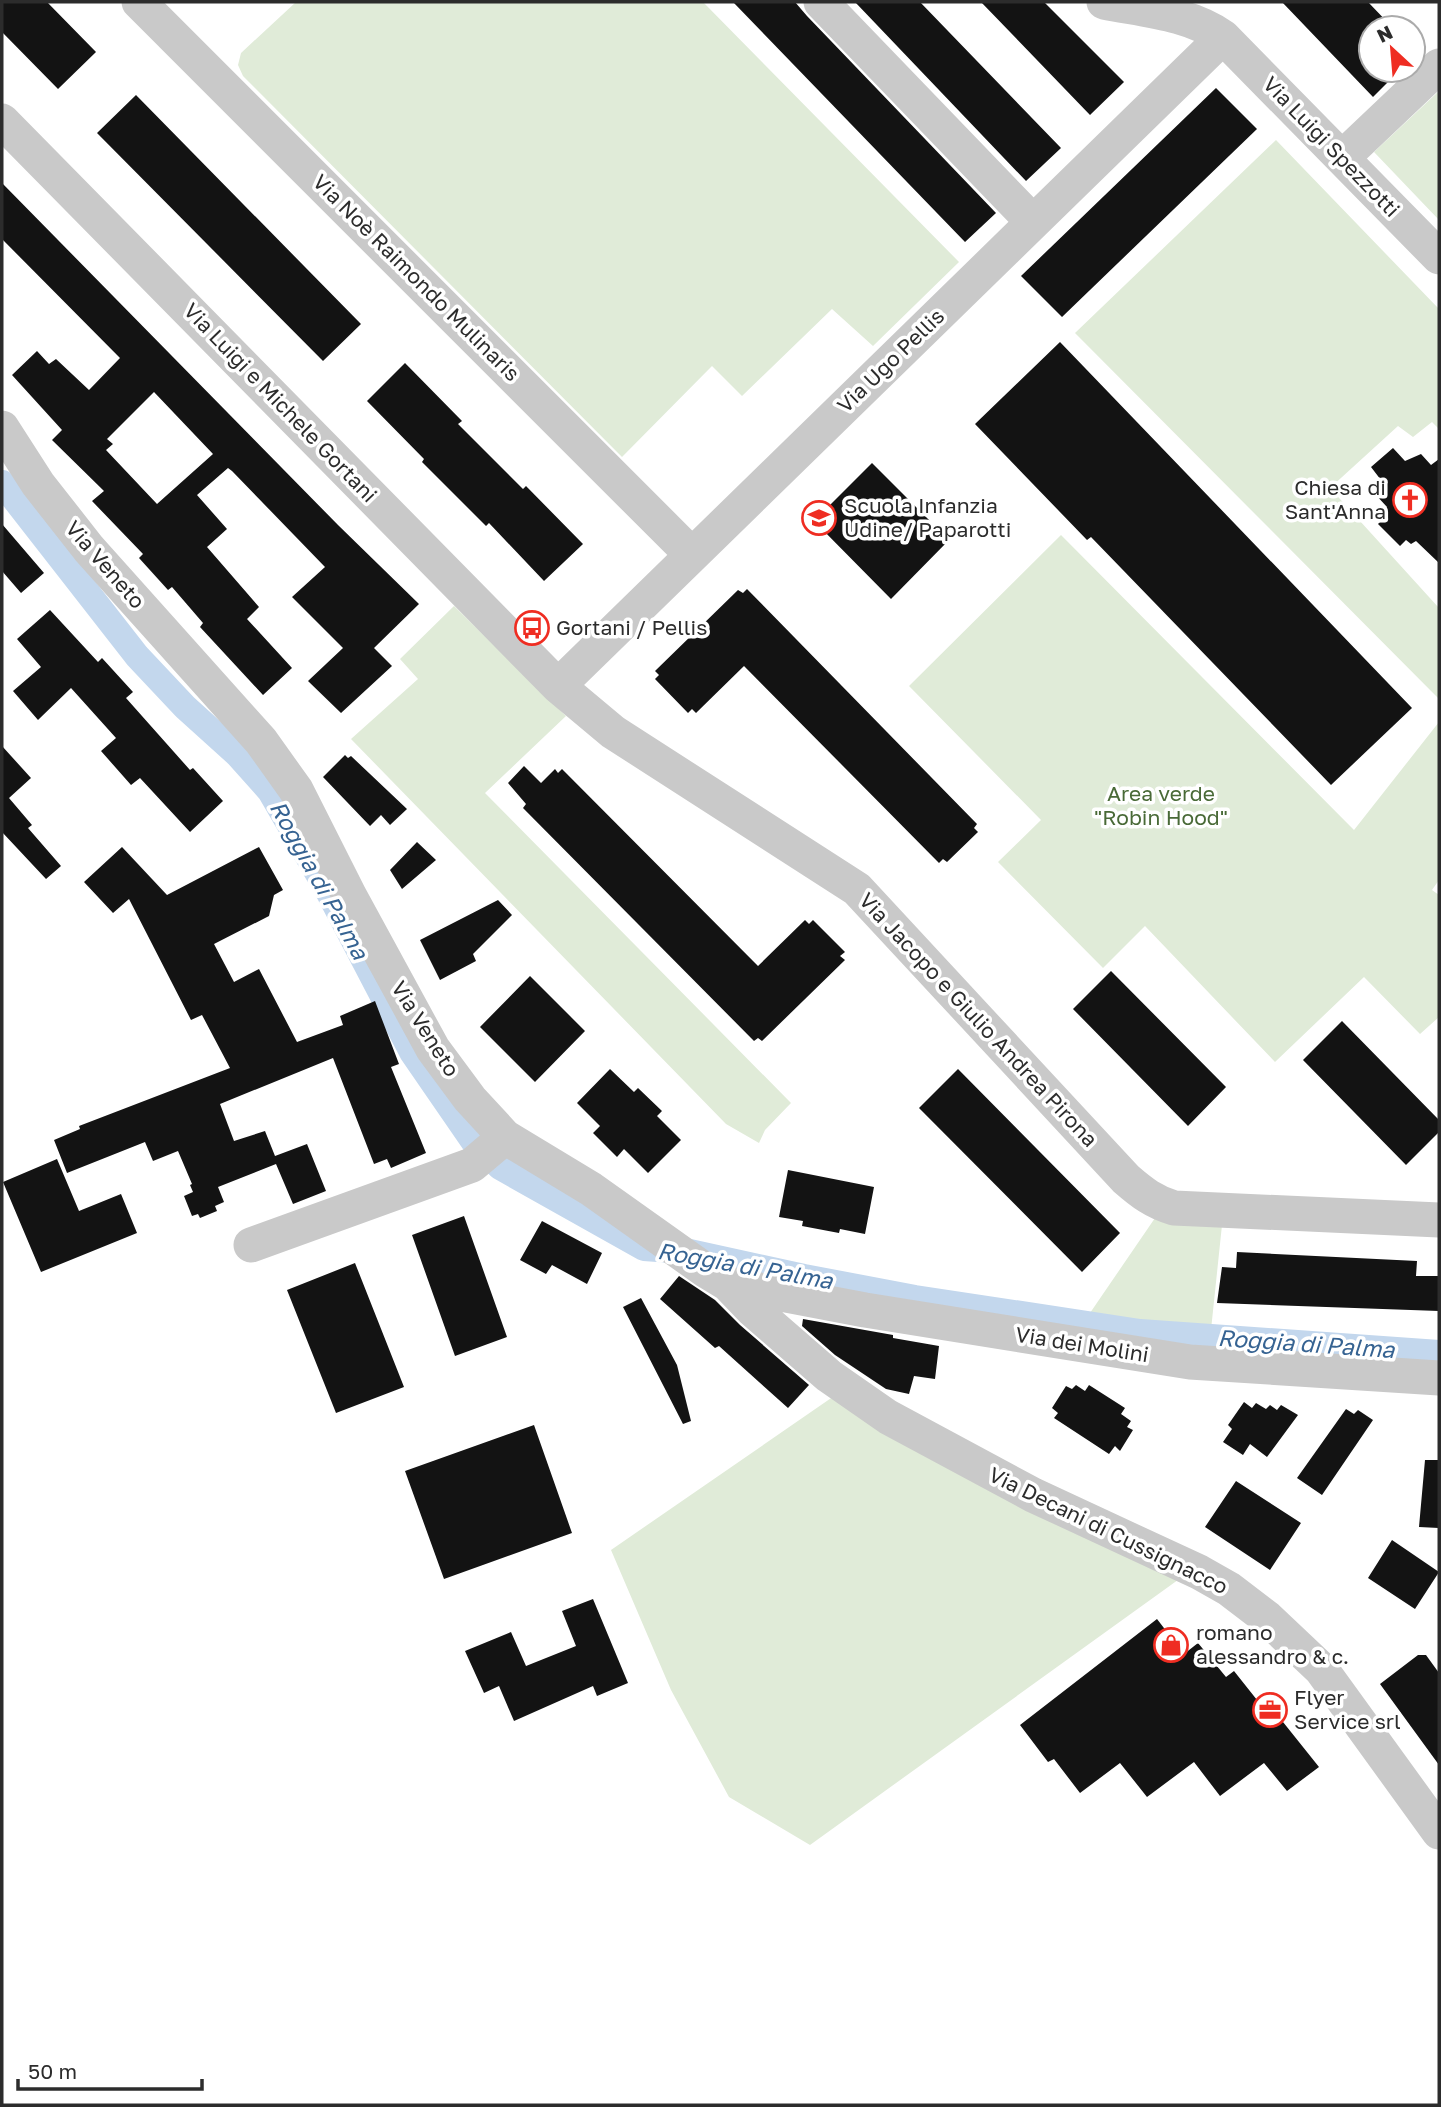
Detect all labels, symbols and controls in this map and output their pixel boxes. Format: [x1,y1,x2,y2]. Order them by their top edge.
north arrow [1357,14,1427,84]
text: N [1373,20,1396,47]
street label: Via Luigi Spezzotti [1258,71,1405,222]
street label: Via Noè Raimondo Mulinaris [308,168,526,386]
street label: Via Luigi e Michele Gortani [179,297,383,507]
street label: Via Ugo Pellis [831,303,949,418]
place label: Chiesa di Sant'Anna [1285,474,1386,524]
church icon: Chiesa di Sant'Anna [1391,481,1429,519]
place label: Scuola Infanzia Udine/ Paparotti [844,492,1011,542]
school or university icon: Scuola Infanzia Udine/ Paparotti [800,499,838,537]
street label: Via Veneto [61,515,151,614]
bus stop icon: Gortani / Pellis [513,609,551,647]
place label: Gortani / Pellis [556,614,707,640]
park label: Area verde "Robin Hood" [1094,780,1228,830]
water label: Roggia di Palma [265,795,376,965]
street label: Via Jacopo e Giulio Andrea Pirona [854,887,1103,1152]
street label: Via Veneto [386,976,465,1081]
water label: Roggia di Palma [656,1236,836,1294]
street label: Via dei Molini [1014,1321,1151,1367]
water label: Roggia di Palma [1217,1323,1396,1363]
street label: Via Decani di Cussignacco [985,1461,1232,1599]
place label: romano alessandro & c. [1196,1619,1349,1669]
shop icon: romano alessandro & c. [1152,1626,1190,1664]
place label: Flyer Service srl [1294,1684,1401,1734]
office icon: Flyer Service srl [1251,1691,1289,1729]
scale bar [18,2048,201,2092]
text: 50 m [28,2058,77,2084]

